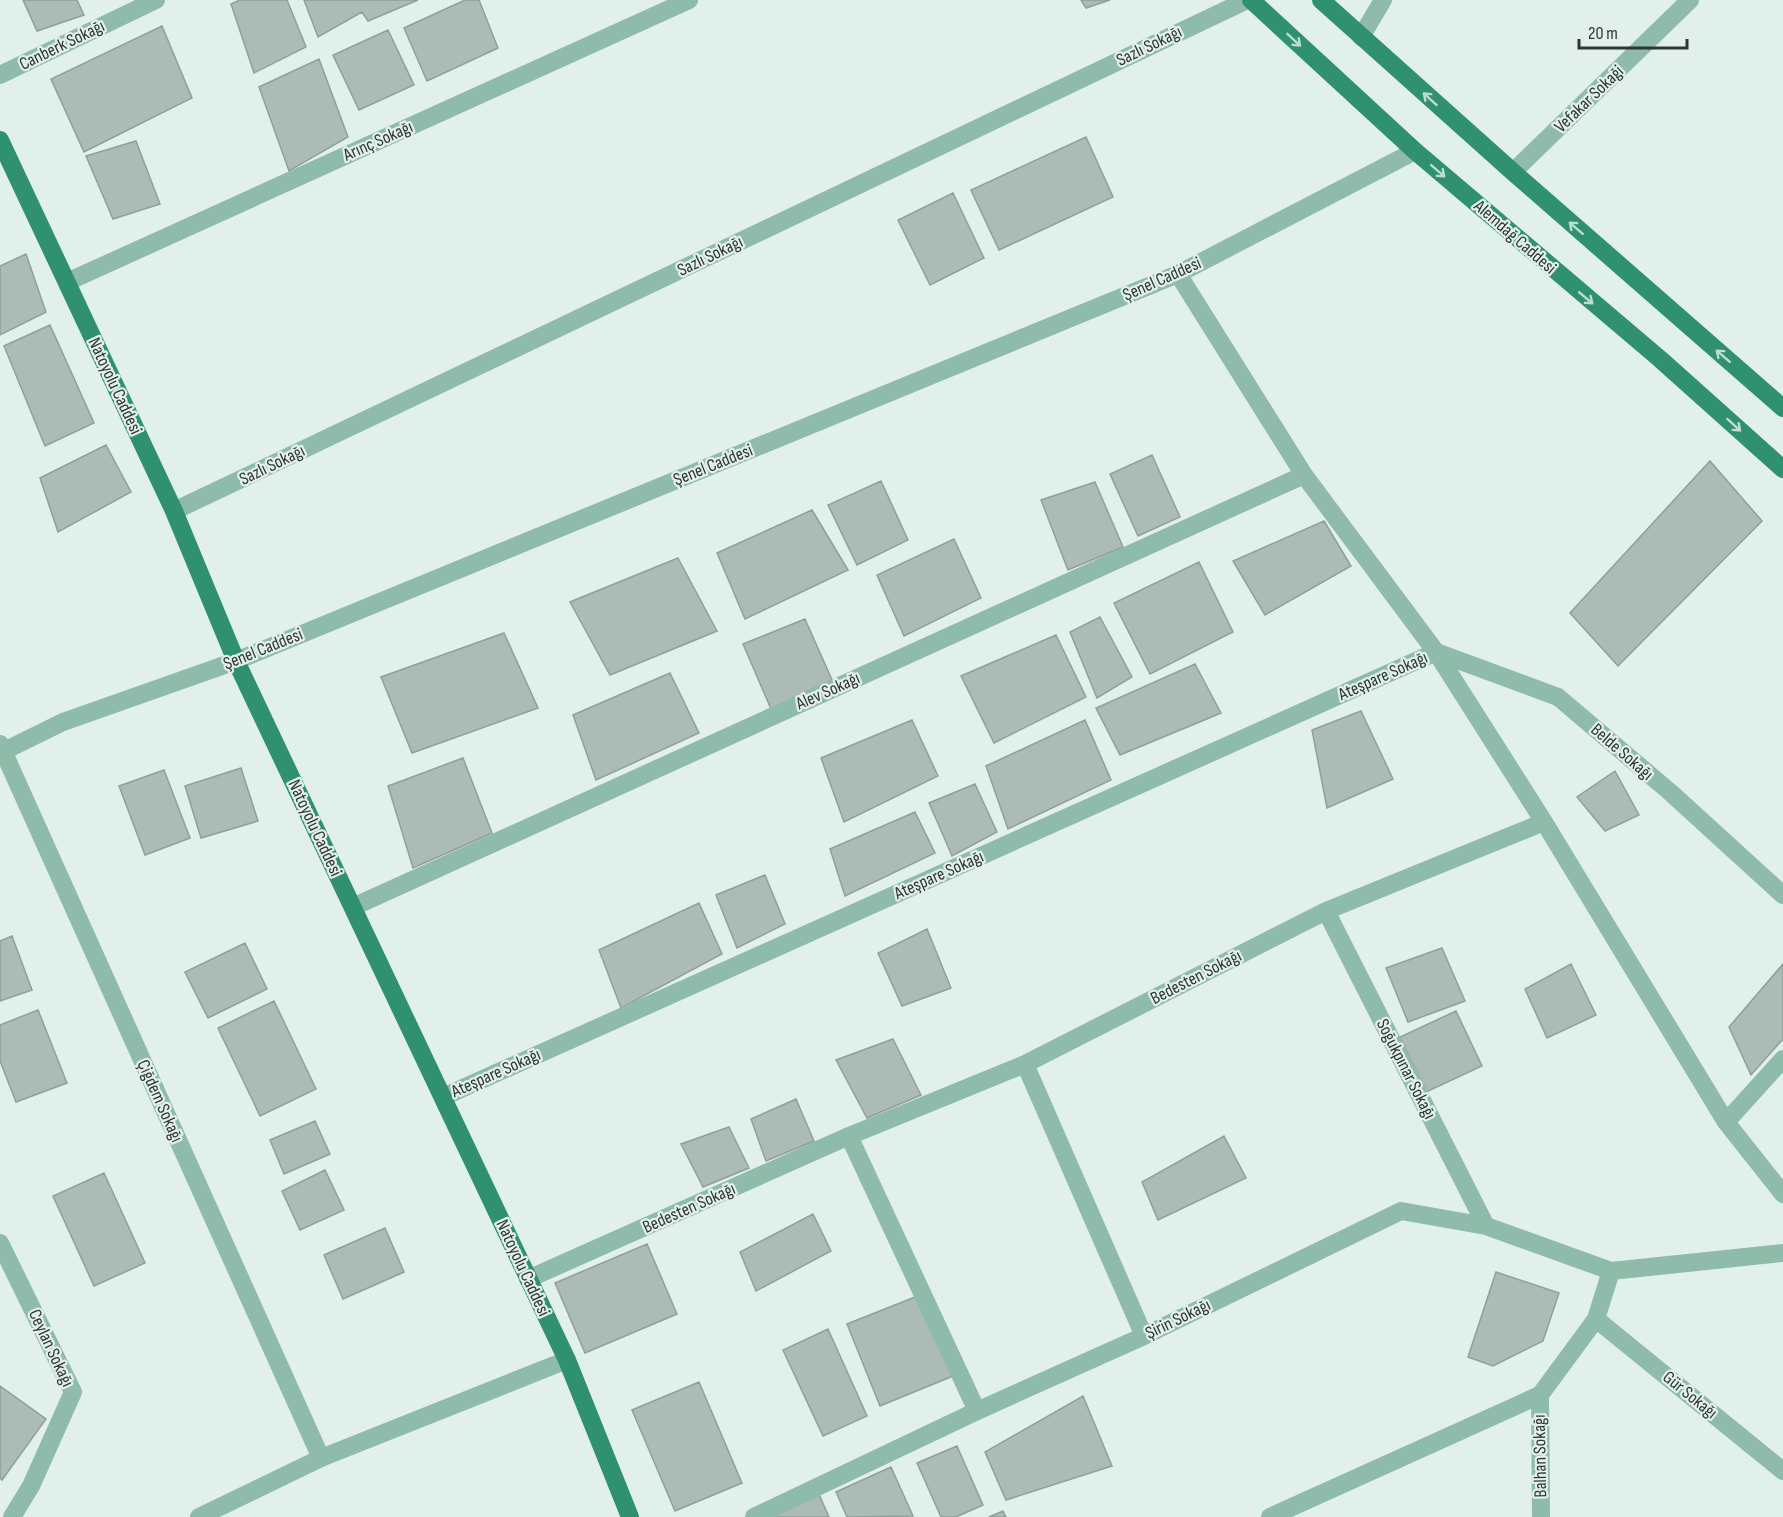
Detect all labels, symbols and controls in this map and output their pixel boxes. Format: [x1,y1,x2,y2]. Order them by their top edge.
scale bar [1579,12,1687,50]
street label: Canberk Sokağı [16,15,108,75]
street label: Sazlı Sokağı [1113,21,1185,71]
text: 20 m [1588,23,1618,44]
one-way arrow [1286,33,1301,47]
street label: Vefakar Sokaği [1550,61,1628,137]
one-way arrow [1423,92,1438,106]
street label: Arınç Sokağı [339,116,416,166]
one-way arrow [1430,164,1445,178]
street label: Alemdağ Caddesi [1469,195,1560,278]
one-way arrow [1568,221,1584,234]
street label: Sazlı Sokağı [674,231,746,281]
street label: Şenel Caddesi [1120,252,1204,306]
one-way arrow [1578,291,1593,305]
street label: Natoyolu Caddesi [83,334,147,438]
one-way arrow [1716,349,1731,363]
one-way arrow [1726,418,1741,432]
street label: Sazlı Sokağı [236,440,308,490]
street label: Şenel Caddesi [670,440,756,490]
street label: Şenel Caddesi [220,624,306,674]
street label: Ateşpare Sokağı [1334,647,1431,705]
street label: Alev Sokağı [792,668,863,715]
street label: Belde Sokağı [1587,719,1657,785]
street label: Natoyolu Caddesi [283,776,347,880]
street label: Ateşpare Sokağı [890,846,987,904]
street label: Bedesten Sokağı [1147,945,1245,1009]
street label: Soğukpınar Sokağı [1372,1015,1440,1123]
street label: Ateşpare Sokağı [447,1044,544,1102]
street label: Çiğdem Sokağı [133,1057,187,1145]
street label: Bedesten Sokağı [639,1178,739,1238]
street label: Natoyolu Caddesi [491,1216,555,1320]
street label: Şirin Sokağı [1142,1294,1214,1344]
street label: Ceylan Sokağı [24,1306,78,1390]
street label: Gür Sokağı [1658,1367,1722,1423]
street label: Balhan Sokağı [1529,1414,1551,1498]

